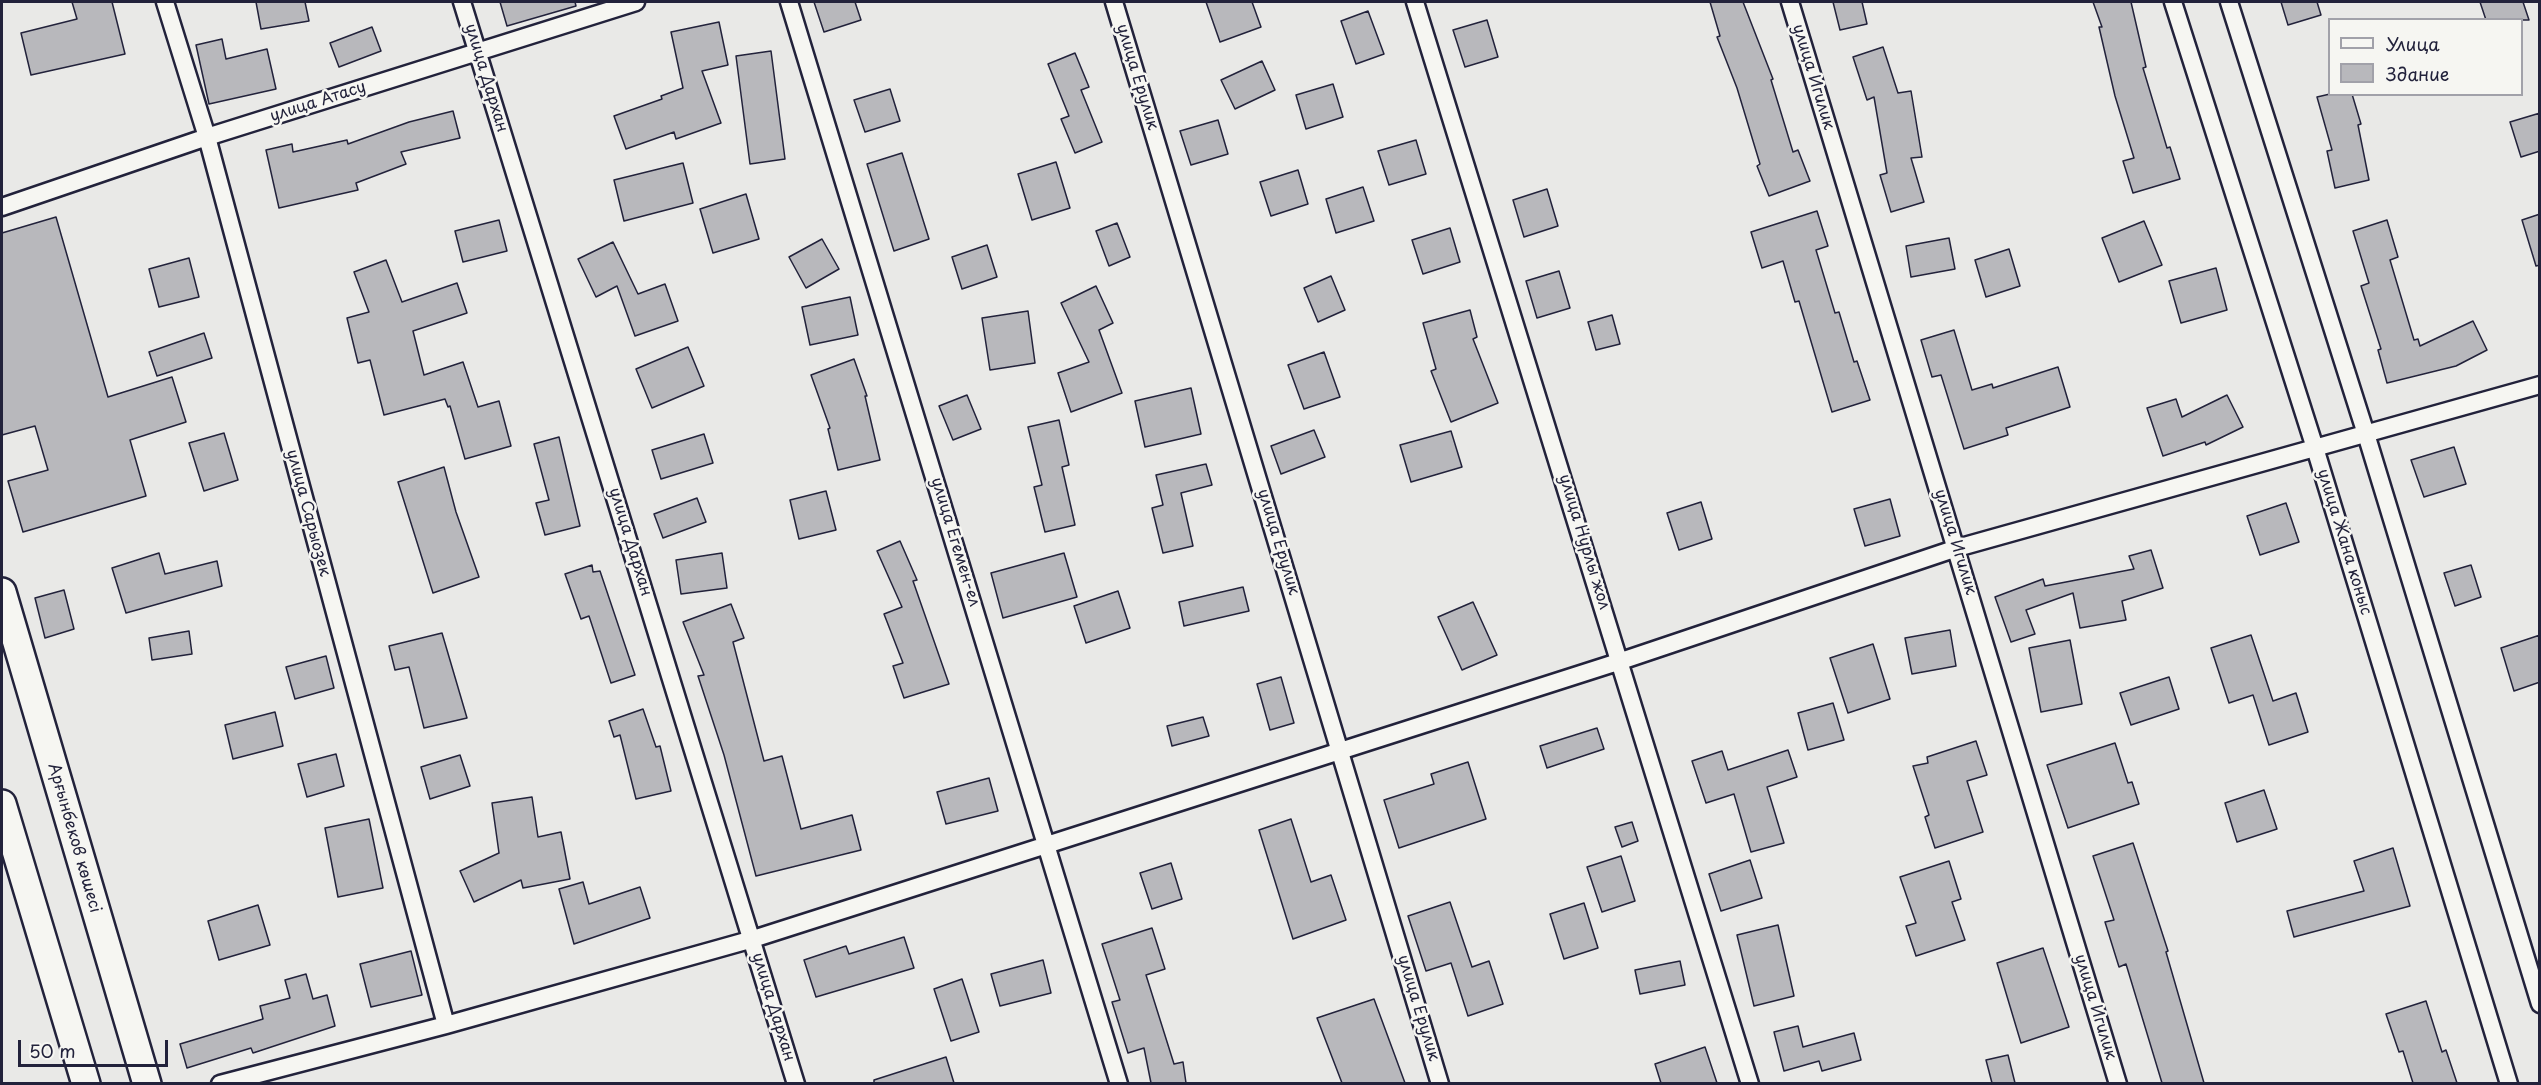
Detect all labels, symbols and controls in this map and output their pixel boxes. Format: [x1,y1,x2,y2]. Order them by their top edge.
legend [2328,18,2523,96]
street label: улица Дархан [460,21,512,135]
street label: улица Ерулик [1112,22,1162,132]
street label: улица Игилик [1788,22,1838,132]
text: Улица [2386,30,2440,57]
text: Здание [2386,60,2449,87]
street label: улица Атасу [268,77,368,127]
street label: улица Сарыозек [282,447,334,579]
street label: улица Жана коныс [2313,467,2375,617]
street label: улица Нурлы жол [1554,472,1614,612]
street label: улица Егемен-ел [926,475,984,609]
street label: улица Дархан [604,485,656,599]
street label: улица Ерулик [1253,487,1303,597]
street label: улица Игилик [1930,487,1980,597]
street label: Арғынбеков көшесі [43,761,105,915]
street label: улица Дархан [747,950,799,1064]
street label: улица Игилик [2070,952,2120,1062]
street label: улица Ерулик [1393,953,1443,1063]
scale bar [21,1028,171,1066]
text: 50 m [29,1037,76,1064]

